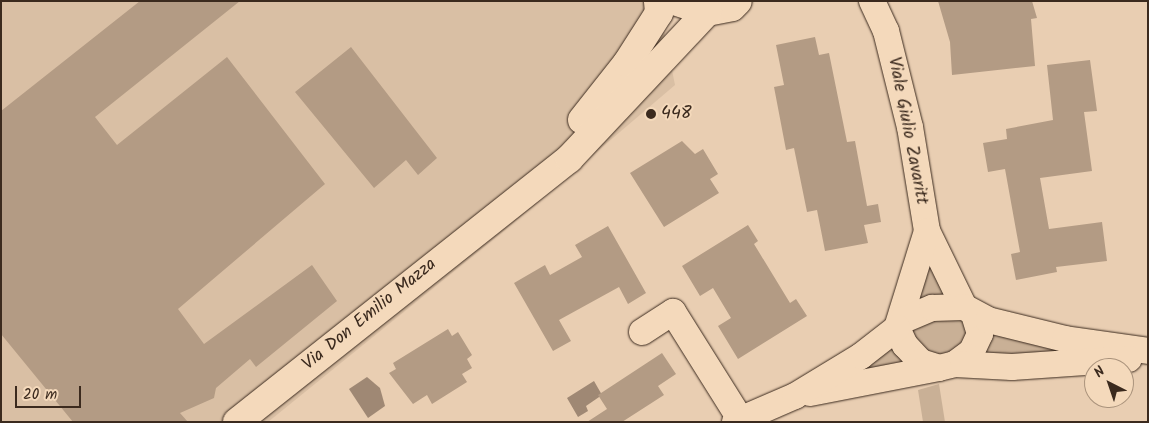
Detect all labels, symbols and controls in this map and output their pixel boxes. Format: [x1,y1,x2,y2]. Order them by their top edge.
street label: Viale Giulio Zavaritt [882,55,932,207]
place label: 448 [661,103,692,125]
marker: 448 [645,108,657,120]
street label: Via Don Emilio Mazza [299,254,441,376]
north arrow [1084,358,1134,408]
text: N [1089,361,1110,384]
scale bar [18,376,84,408]
text: 20 m [23,383,57,407]

